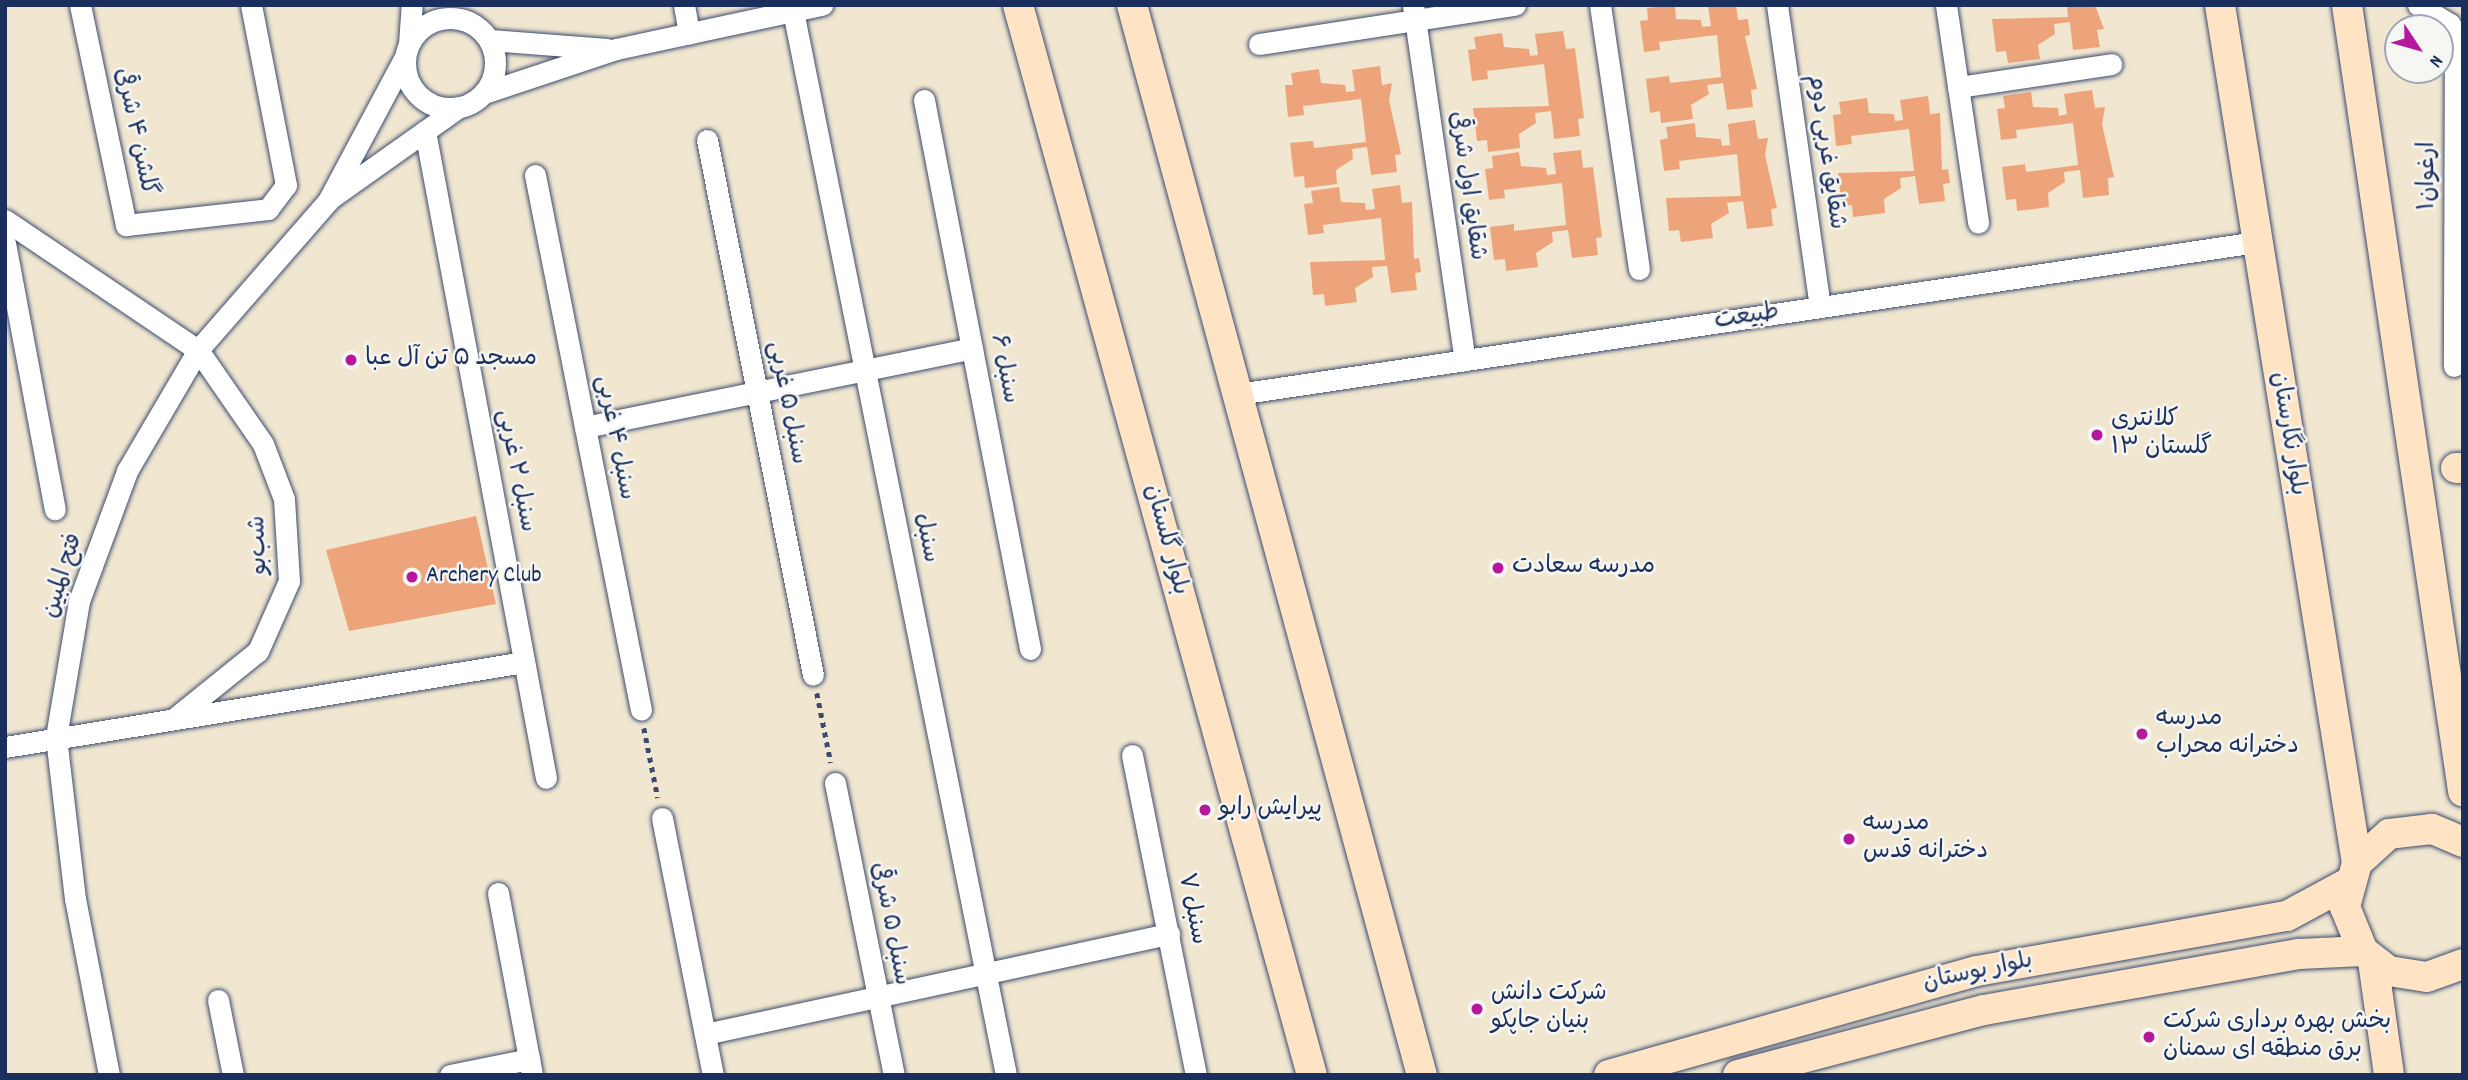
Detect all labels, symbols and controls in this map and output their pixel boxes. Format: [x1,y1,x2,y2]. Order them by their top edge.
north arrow [2384,14,2454,84]
text: N [2421,49,2448,72]
street label: گلشن ۴ شرقی [106,66,162,198]
street label: شقایق غربی دوم [1800,73,1850,231]
street label: شقایق اول شرقی [1441,110,1491,262]
street label: ارغوان۱ [2415,142,2443,210]
street label: طبیعت [1713,299,1781,337]
street label: سنبل ۶ [982,332,1024,406]
street label: سنبل ۵ غربی [760,339,812,467]
place label: مسجد ۵ تن آل عبا [365,346,537,374]
marker: مسجد ۵ تن آل عبا [343,352,359,368]
street label: بلوار نگارستان [2263,370,2311,498]
street label: سنبل ۴ غربی [588,373,640,503]
street label: سنبل ۲ غربی [489,407,541,535]
place label: کلانتری ۱۳ گلستان [2111,407,2212,463]
marker: کلانتری ۱۳ گلستان [2089,427,2105,443]
street label: بلوار گلستان [1136,482,1194,598]
street label: سنبل [906,511,944,565]
street label: شب‌بو [245,515,275,575]
street label: فتح المبین [38,530,90,622]
place label: مدرسه سعادت [1512,554,1655,582]
marker: مدرسه سعادت [1490,560,1506,576]
place label: Archery Club [426,563,542,591]
marker: Archery Club [404,569,420,585]
place label: مدرسه دخترانه محراب [2156,706,2299,762]
marker: مدرسه دخترانه محراب [2134,726,2150,742]
place label: پیرایش رابو [1219,796,1322,824]
marker: پیرایش رابو [1197,802,1213,818]
place label: مدرسه دخترانه قدس [1863,811,1988,867]
marker: مدرسه دخترانه قدس [1841,831,1857,847]
street label: سنبل ۵ شرقی [863,860,915,988]
street label: سنبل ۷ [1170,871,1212,947]
street label: بلوار بوستان [1920,947,2036,999]
place label: شرکت دانش بنیان جاپکو [1491,981,1607,1037]
marker: شرکت دانش بنیان جاپکو [1469,1001,1485,1017]
place label: بخش بهره برداری شرکت برق منطقه ای سمنان [2163,1009,2391,1065]
marker: بخش بهره برداری شرکت برق منطقه ای سمنان [2141,1029,2157,1045]

